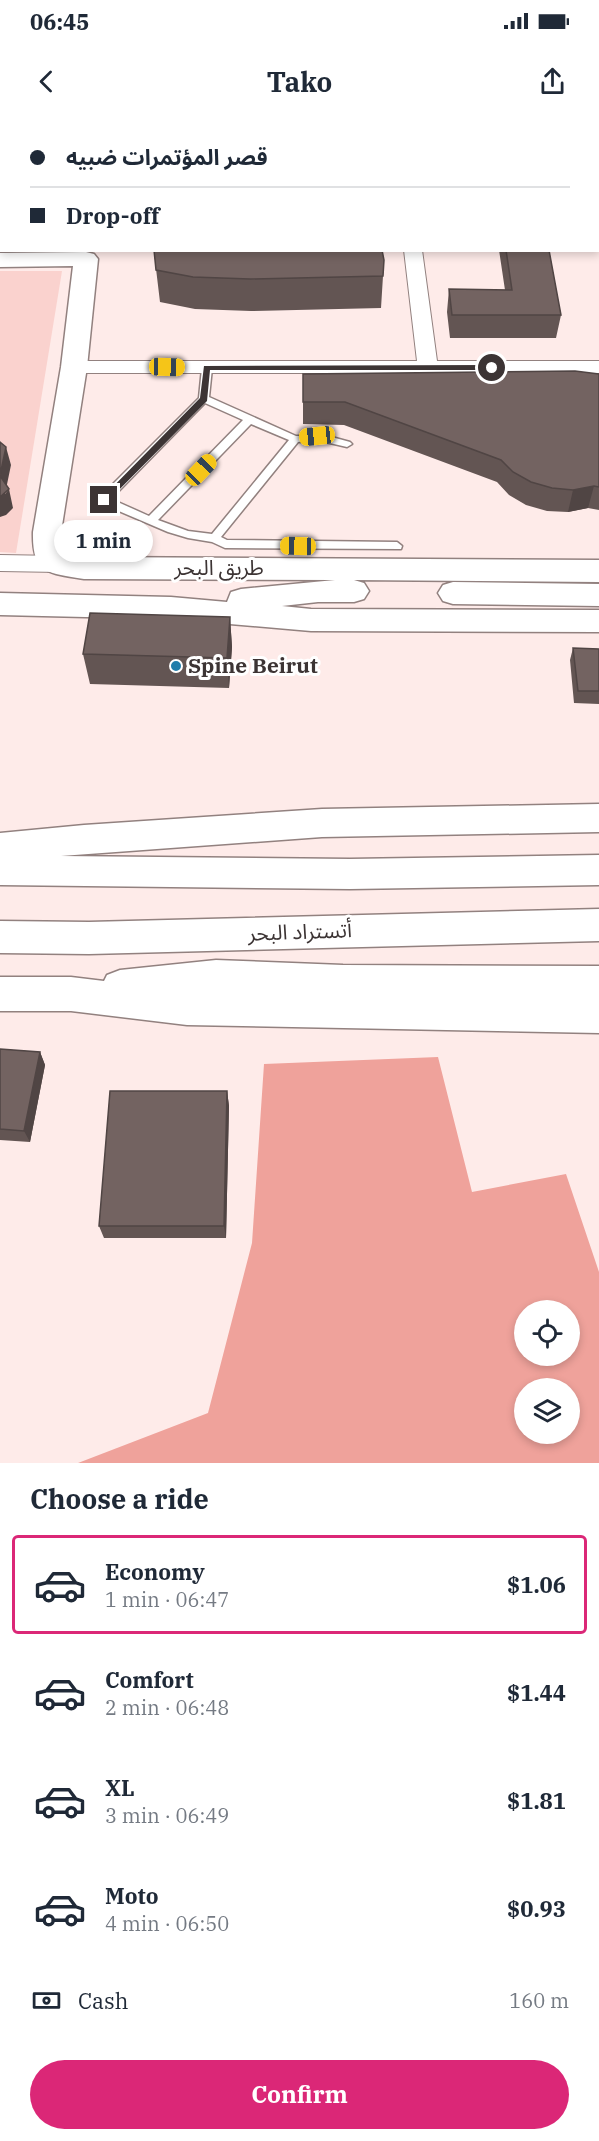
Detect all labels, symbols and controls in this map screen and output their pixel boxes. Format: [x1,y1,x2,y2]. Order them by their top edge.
text: 06:45 [30,7,89,36]
text: Tako [267,64,332,99]
icon: back [30,65,63,98]
icon: share [536,65,569,98]
text: قصر المؤتمرات ضبيه [66,142,268,171]
text: Drop-off [66,201,160,230]
route start [478,354,505,381]
car [149,358,185,376]
car [298,425,336,447]
car [182,451,220,489]
route end [90,486,117,513]
callout: 1 min [54,521,154,563]
text: 1 min [76,527,132,554]
car [280,537,316,555]
street label: طريق البحر [173,553,264,581]
place label: Spine Beirut [188,651,318,679]
marker: Spine Beirut [169,659,183,673]
street label: أتستراد البحر [247,915,352,947]
map controls [514,1300,580,1444]
button: locate [514,1300,580,1366]
button: layers [514,1378,580,1444]
text: Choose a ride [30,1481,209,1516]
text: Economy [105,1557,205,1586]
icon: car [33,1558,87,1612]
text: $1.06 [507,1570,566,1599]
text: 1 min · 06:47 [105,1586,229,1613]
text: Comfort [105,1665,194,1694]
icon: car [33,1666,87,1720]
text: $1.44 [507,1678,566,1707]
text: 2 min · 06:48 [105,1694,229,1721]
text: XL [105,1773,135,1802]
icon: car [33,1774,87,1828]
text: $1.81 [507,1786,566,1815]
text: 3 min · 06:49 [105,1802,229,1829]
text: Moto [105,1881,159,1910]
icon: car [33,1882,87,1936]
text: $0.93 [507,1894,566,1923]
text: 4 min · 06:50 [105,1910,229,1937]
icon: cash [30,1984,63,2017]
text: Cash [78,1986,129,2015]
text: 160 m [509,1987,569,2014]
button: Confirm [30,2060,569,2129]

